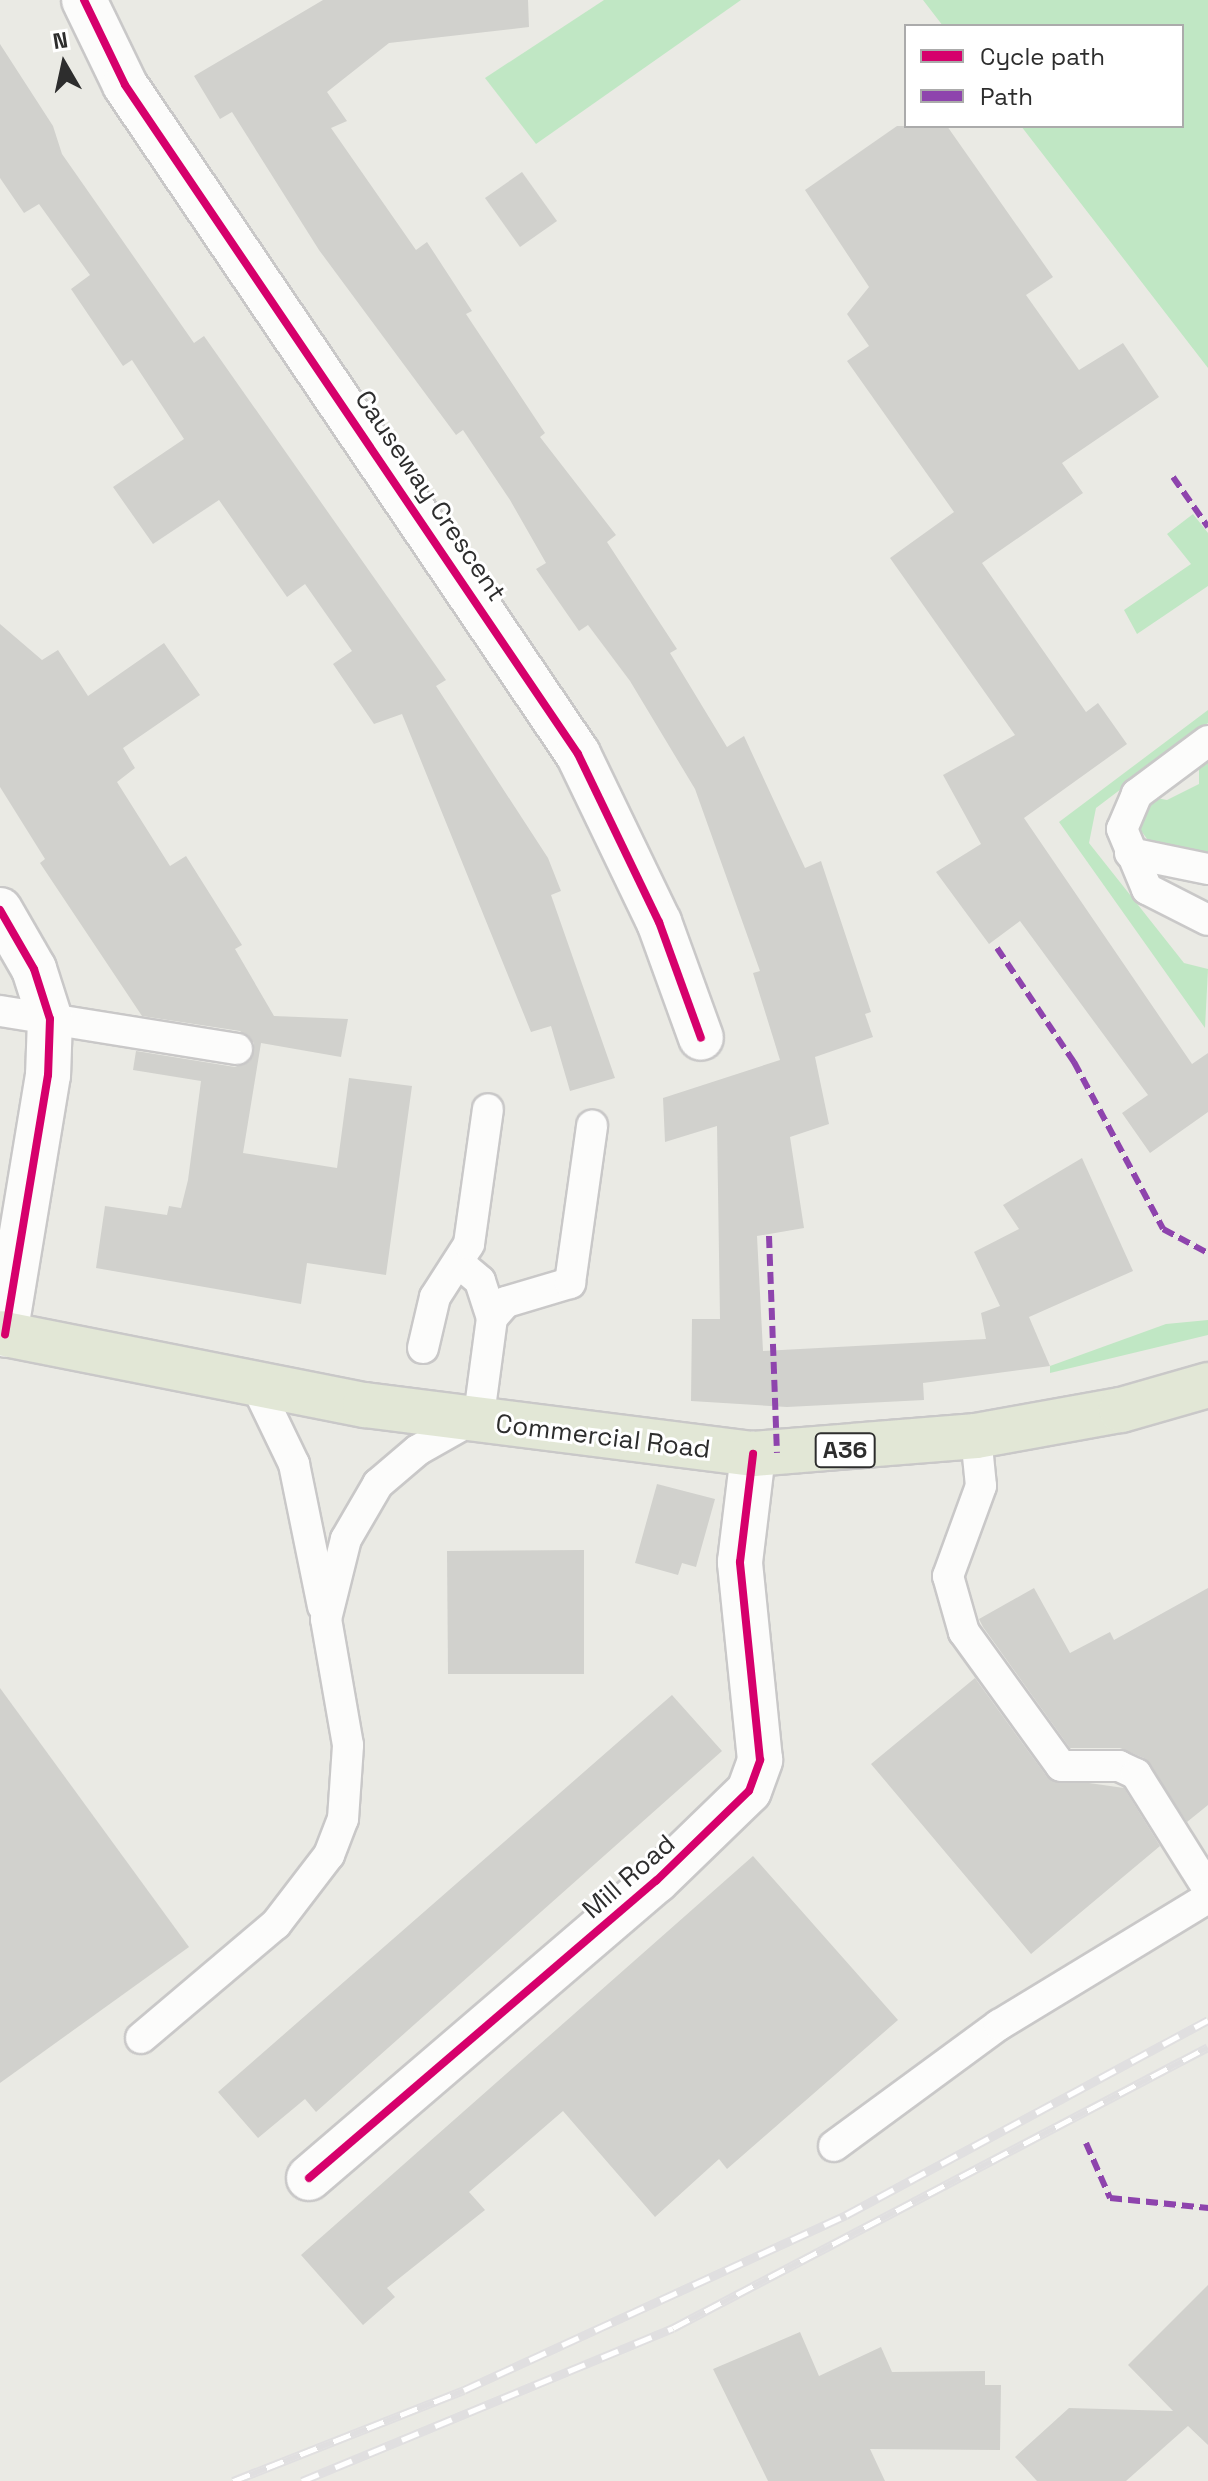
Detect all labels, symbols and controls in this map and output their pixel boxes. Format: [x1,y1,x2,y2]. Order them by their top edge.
north arrow [24,24,104,104]
legend [904,24,1184,128]
text: N [51,25,70,55]
text: Cycle path [980,41,1105,72]
text: Path [980,81,1033,112]
street label: Causeway Crescent [348,385,512,607]
street label: Commercial Road [494,1408,712,1466]
road number: A36 [813,1430,877,1470]
street label: Mill Road [576,1828,682,1926]

